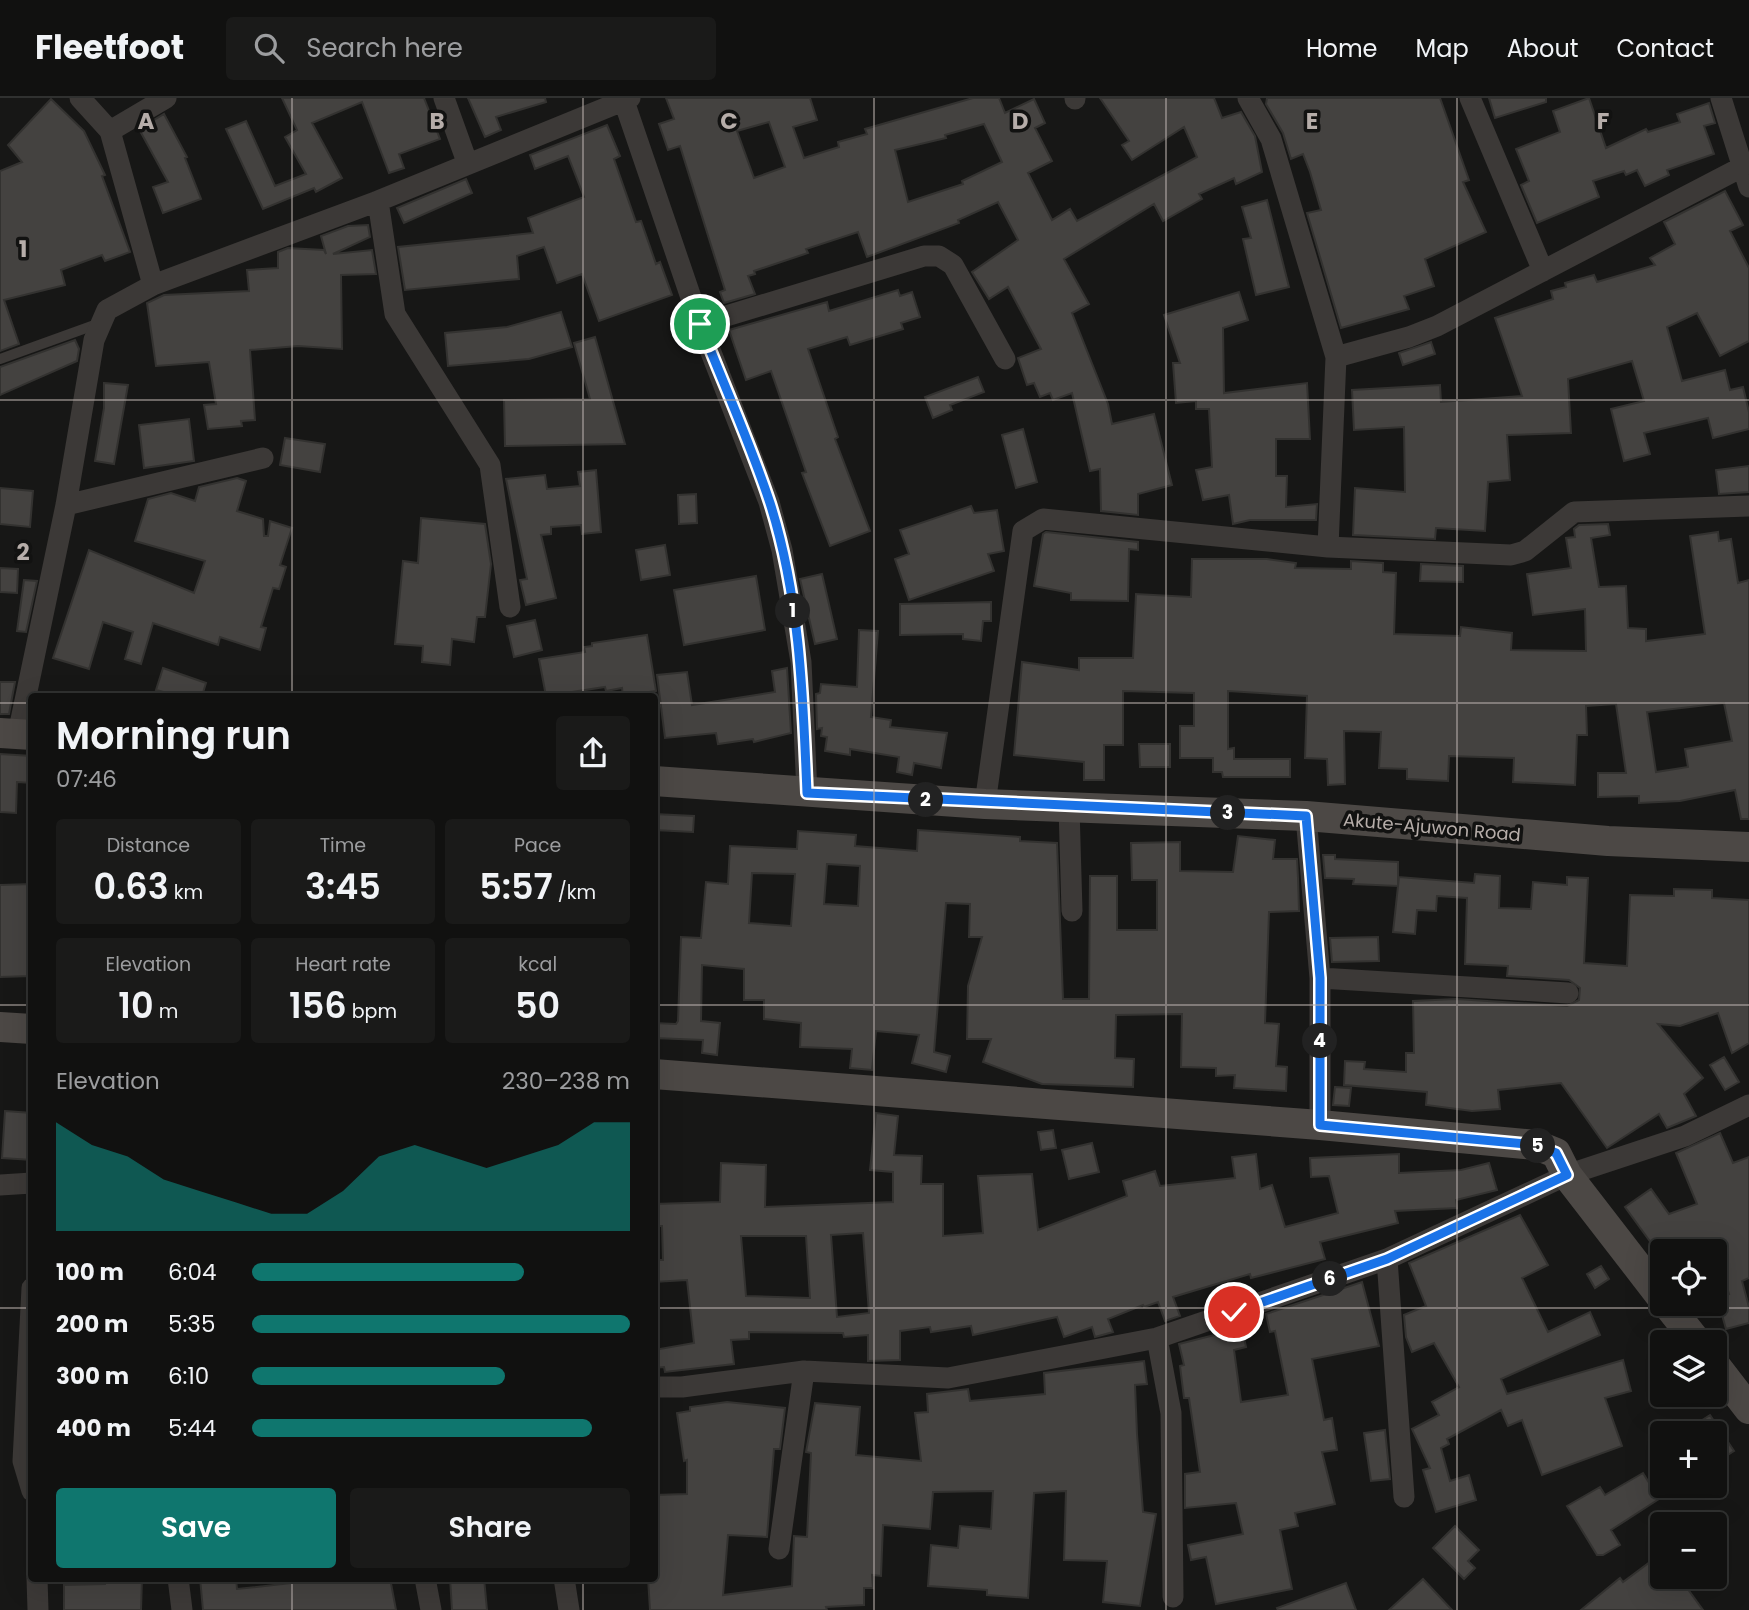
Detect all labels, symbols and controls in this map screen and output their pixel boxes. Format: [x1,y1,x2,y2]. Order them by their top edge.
search box [226,17,716,80]
text: Fleetfoot [35,24,184,71]
icon: search [250,29,288,67]
text: Search here [306,30,463,66]
text: Home [1306,32,1378,65]
text: Map [1416,32,1469,65]
text: About [1507,32,1578,65]
text: Contact [1616,32,1714,65]
text: A [138,105,155,137]
text: B [429,105,445,137]
text: C [720,105,738,137]
text: D [1012,105,1028,137]
text: E [1306,105,1318,137]
text: F [1597,105,1609,137]
text: 1 [19,233,27,265]
pin [670,294,730,354]
icon: arrive [681,305,719,343]
text: 2 [16,536,30,568]
pin: 1 [776,594,810,628]
text: 1 [789,597,796,624]
text: Morning run [56,709,291,762]
button: share [556,716,630,790]
text: 07:46 [56,763,117,795]
pin: 2 [908,782,944,818]
text: 2 [920,786,931,813]
pin: 3 [1210,796,1246,830]
text: 3 [1222,799,1233,826]
street label: Akute-Ajuwon Road [1342,807,1522,847]
text: Distance [107,832,190,859]
text: Time [320,832,366,859]
text: Pace [514,832,561,859]
text: 0.63 [94,862,169,911]
text: 3:45 [305,862,381,911]
text: 5:57 [479,862,553,911]
text: km [169,879,203,906]
text: /km [553,879,596,906]
text: Elevation [106,951,191,978]
text: Heart rate [295,951,391,978]
text: kcal [518,951,557,978]
text: 10 [118,981,154,1030]
text: 156 [289,981,347,1030]
text: 50 [515,981,560,1030]
text: m [154,998,178,1025]
text: bpm [347,998,397,1025]
pin: 4 [1302,1024,1338,1058]
text: 4 [1313,1027,1326,1054]
text: Elevation [56,1065,160,1097]
text: 230–238 m [502,1065,630,1097]
pin: 5 [1520,1128,1556,1164]
text: 5 [1531,1132,1544,1159]
map controls [1650,1239,1727,1589]
button: locate [1650,1239,1727,1316]
text: 100 m [56,1256,124,1288]
text: 6:04 [168,1256,216,1288]
pin: 6 [1312,1262,1348,1296]
text: 6 [1323,1265,1336,1292]
pin [1204,1282,1264,1342]
icon: check [1215,1293,1253,1331]
text: 200 m [56,1308,128,1340]
text: 5:35 [168,1308,215,1340]
button: layers [1650,1330,1727,1407]
text: 300 m [56,1360,129,1392]
text: 6:10 [168,1360,209,1392]
text: 400 m [56,1412,131,1444]
text: 5:44 [168,1412,216,1444]
button: + [1650,1421,1727,1498]
button: Save [56,1488,336,1568]
button: Share [350,1488,630,1568]
button: − [1650,1512,1727,1589]

